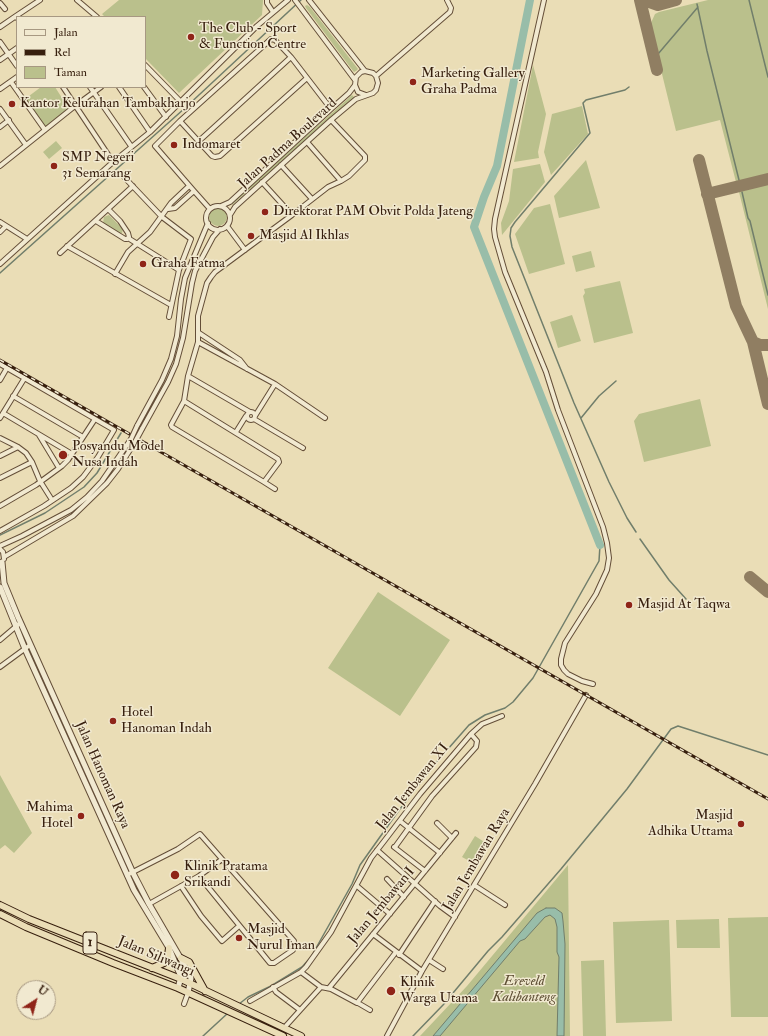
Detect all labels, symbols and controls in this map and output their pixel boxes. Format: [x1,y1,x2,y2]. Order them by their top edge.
legend [16,16,146,88]
place label: The Club - Sport & Function Centre [199,21,306,54]
text: Jalan [54,25,78,40]
marker: The Club - Sport & Function Centre [186,32,196,42]
text: Rel [54,45,71,60]
text: Taman [54,65,87,80]
place label: Marketing Gallery Graha Padma [421,66,525,98]
marker: Marketing Gallery Graha Padma [408,77,418,87]
street label: Jalan Padma Boulevard [235,95,341,193]
place label: Kantor Kelurahan Tambakharjo [20,96,195,112]
marker: Kantor Kelurahan Tambakharjo [7,99,17,109]
place label: Indomaret [182,137,241,153]
marker: Indomaret [169,140,179,150]
place label: SMP Negeri 31 Semarang [62,150,134,182]
marker: SMP Negeri 31 Semarang [49,161,59,171]
place label: Direktorat PAM Obvit Polda Jateng [273,204,473,220]
marker: Direktorat PAM Obvit Polda Jateng [260,207,270,217]
place label: Masjid Al Ikhlas [259,228,349,244]
marker: Masjid Al Ikhlas [246,231,256,241]
place label: Graha Fatma [151,256,225,272]
marker: Graha Fatma [138,259,148,269]
place label: Posyandu Model Nusa Indah [72,439,164,472]
marker: Posyandu Model Nusa Indah [57,449,69,461]
place label: Masjid At Taqwa [637,597,730,613]
marker: Masjid At Taqwa [624,600,634,610]
place label: Hotel Hanoman Indah [121,705,212,738]
marker: Hotel Hanoman Indah [108,716,118,726]
street label: Jalan Hanoman Raya [71,719,133,831]
street label: Jalan Jembawan XI [373,740,453,834]
place label: Mahima Hotel [26,800,73,832]
street label: Jalan Jembawan Raya [440,805,514,915]
place label: Masjid Adhika Uttama [648,808,733,840]
marker: Mahima Hotel [76,811,86,821]
marker: Masjid Adhika Uttama [736,819,746,829]
place label: Klinik Pratama Srikandi [184,859,268,892]
street label: Jalan Jembawan I [345,864,419,948]
marker: Klinik Pratama Srikandi [169,869,181,881]
place label: Masjid Nurul Iman [247,922,315,954]
road number: 1 [83,932,97,954]
street label: Jalan Siliwangi [115,933,197,981]
marker: Masjid Nurul Iman [234,933,244,943]
park label: Ereveld Kalibanteng [492,974,556,1006]
place label: Klinik Warga Utama [400,975,478,1008]
north arrow [16,980,56,1020]
text: U [35,983,50,999]
marker: Klinik Warga Utama [385,985,397,997]

